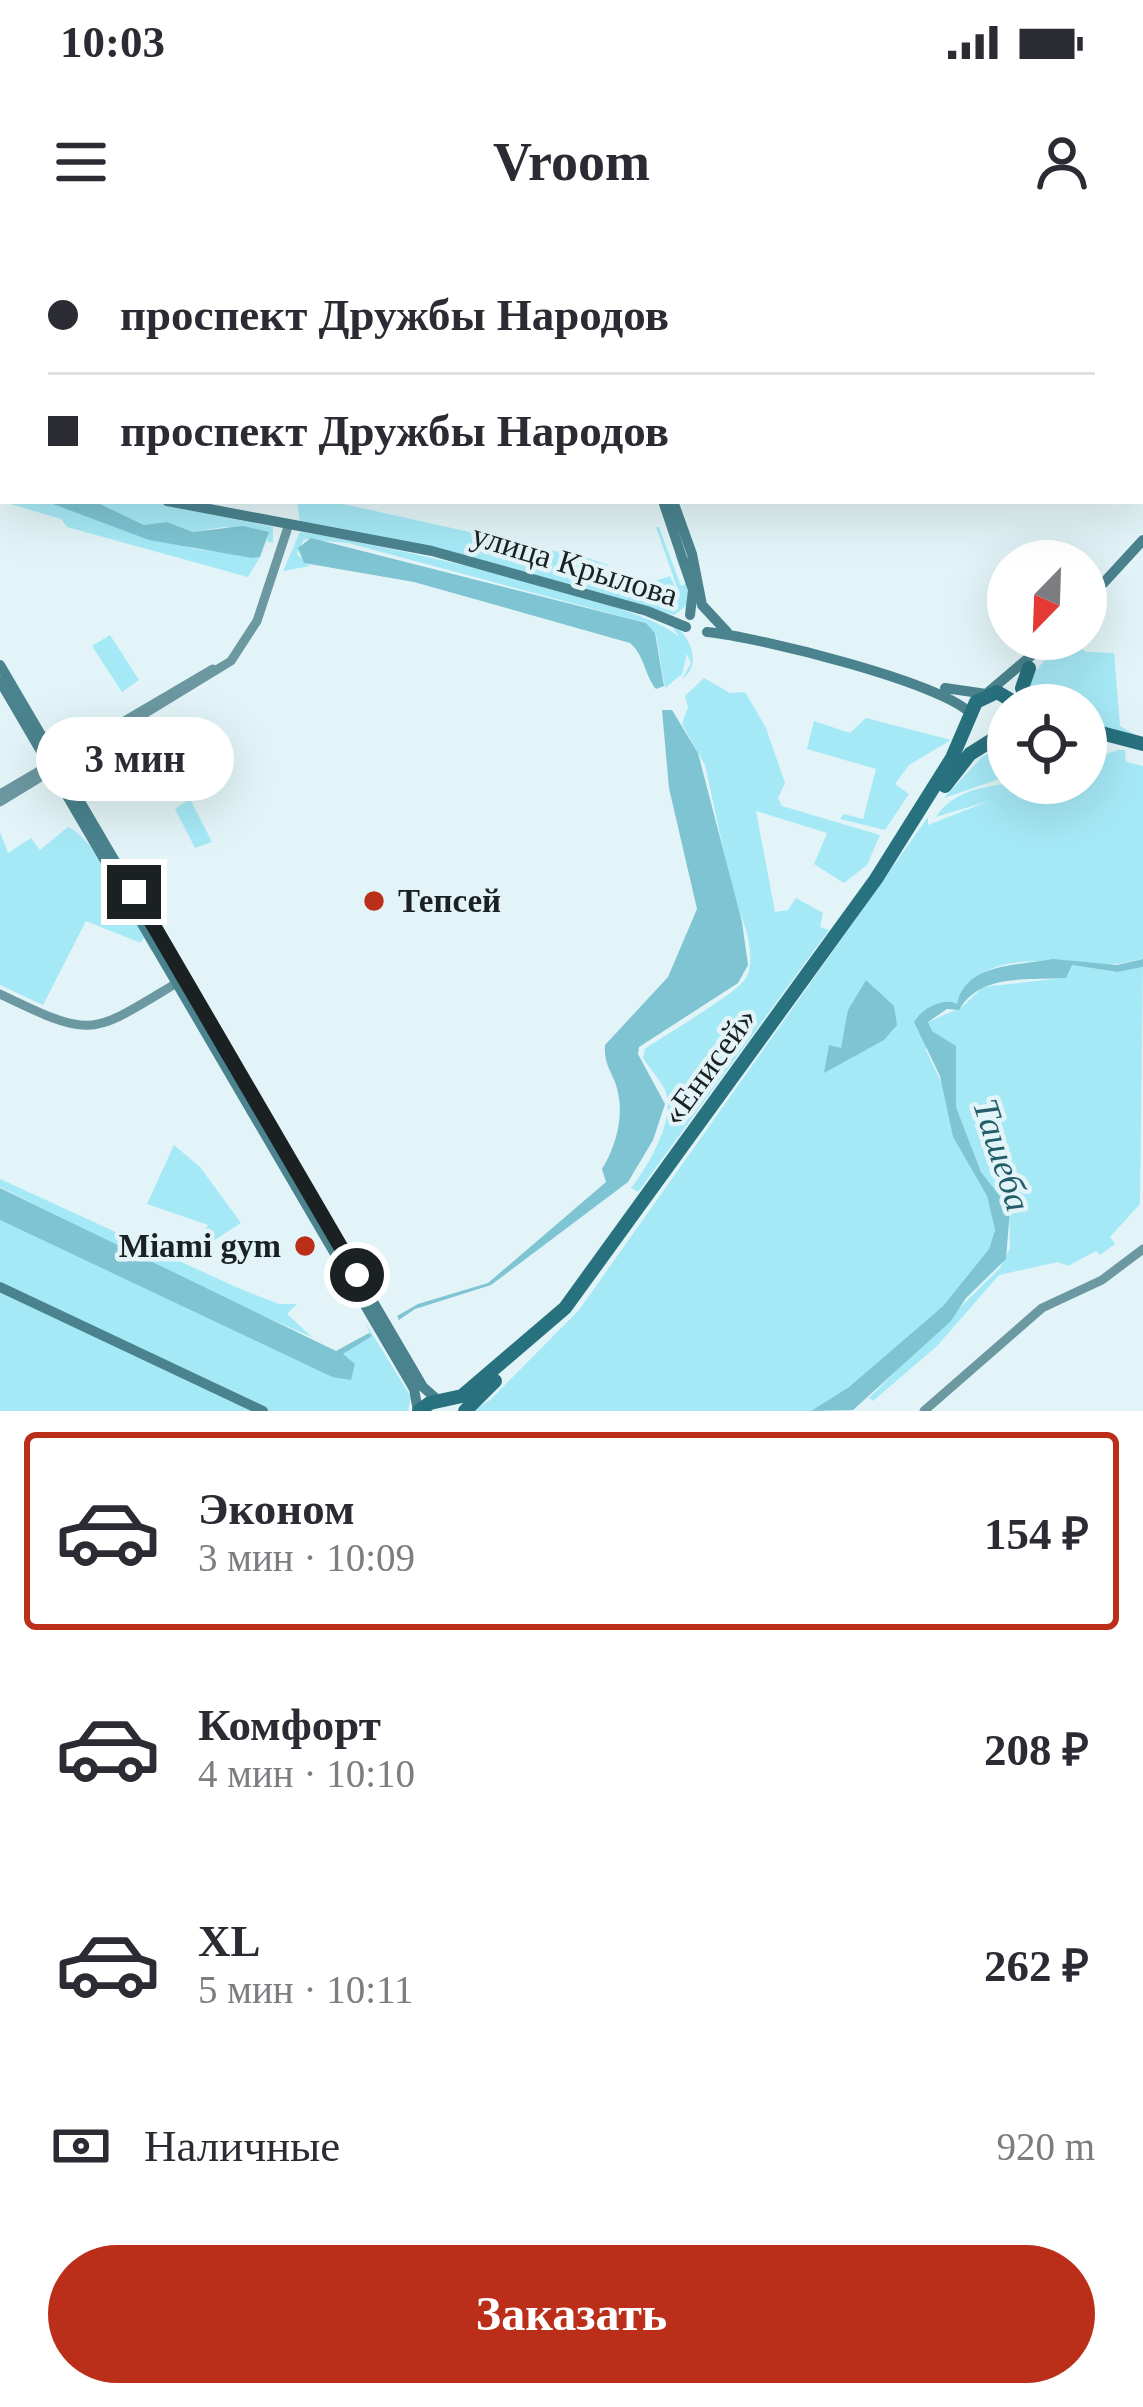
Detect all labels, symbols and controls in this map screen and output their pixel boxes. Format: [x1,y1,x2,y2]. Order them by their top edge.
text: 10:03 [60,17,165,67]
icon: menu [48,129,114,195]
icon: person [1029,129,1095,195]
text: Vroom [493,132,650,192]
text: проспект Дружбы Народов [120,290,669,340]
text: проспект Дружбы Народов [120,406,669,456]
street label: улица Крылова [468,517,683,613]
north arrow [987,540,1107,660]
map controls [987,540,1107,804]
button: locate [987,684,1107,804]
callout: 3 мин [35,718,233,802]
text: 3 мин [85,737,185,780]
route end [107,865,161,919]
place label: Тепсей [398,883,501,919]
marker: Тепсей [361,888,387,914]
street label: «Енисей» [655,1000,763,1132]
water label: Ташеба [965,1094,1039,1216]
place label: Miami gym [119,1228,281,1264]
marker: Miami gym [292,1233,318,1259]
route start [330,1248,384,1302]
icon: car [54,1477,162,1585]
text: Эконом [198,1484,355,1534]
text: 154 ₽ [984,1509,1089,1559]
text: 3 мин · 10:09 [198,1536,415,1579]
icon: car [54,1693,162,1801]
text: Комфорт [198,1700,381,1750]
text: 208 ₽ [984,1725,1089,1775]
text: 4 мин · 10:10 [198,1752,415,1795]
icon: car [54,1909,162,2017]
text: XL [198,1916,261,1966]
text: 262 ₽ [984,1941,1089,1991]
text: 5 мин · 10:11 [198,1968,414,2011]
icon: cash [48,2113,114,2179]
text: Наличные [144,2121,340,2171]
text: 920 m [996,2125,1095,2168]
button: Заказать [48,2245,1095,2383]

